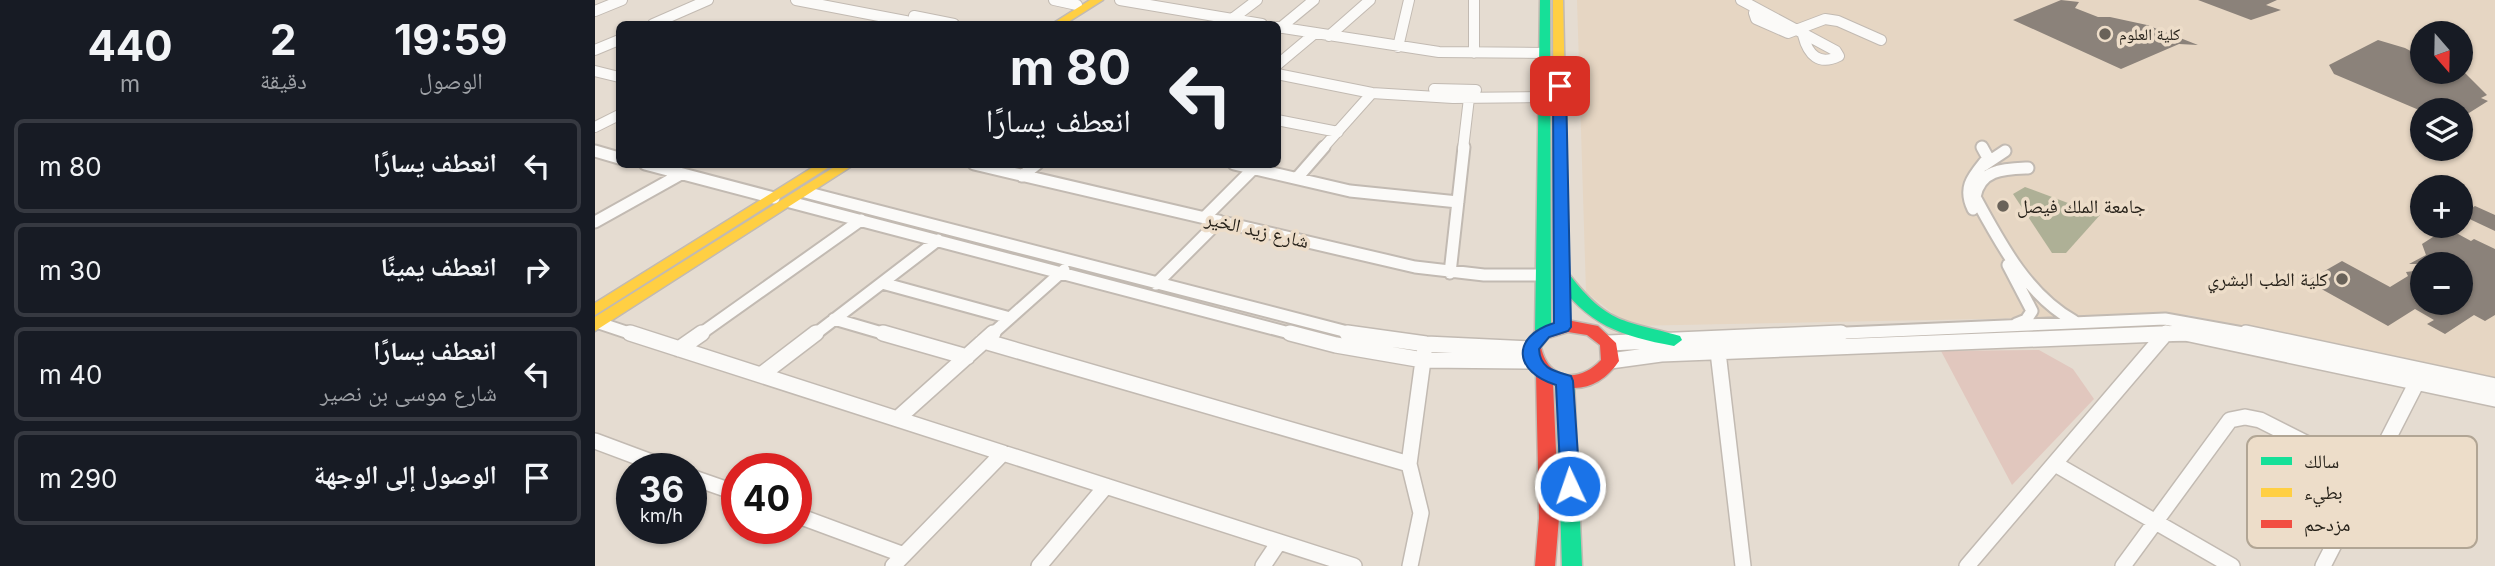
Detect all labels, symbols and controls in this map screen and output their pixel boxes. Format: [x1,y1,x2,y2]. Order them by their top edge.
text: 2 [270,14,297,65]
text: 19:59 [394,14,508,65]
text: 440 [87,20,173,71]
north arrow [2410,21,2473,84]
map controls [2410,21,2473,315]
place label: كلية العلوم [2119,24,2180,45]
marker: كلية العلوم [2097,26,2113,42]
text: 80 m [1010,38,1131,97]
icon: left [1155,49,1246,140]
pin [1530,56,1590,116]
text: دقيقة [260,67,307,95]
text: الوصول [419,67,483,95]
icon: arrive [1541,67,1579,105]
text: m [120,70,140,98]
button: layers [2410,98,2473,161]
text: انعطف يسارًا [986,101,1131,140]
text: انعطف يسارًا [373,147,497,178]
icon: left [518,147,556,185]
text: 80 m [39,151,102,182]
button: + [2410,175,2473,238]
place label: جامعة الملك فيصل [2017,195,2146,218]
marker: جامعة الملك فيصل [1995,198,2011,214]
street label: شارع زيد الخير [1202,207,1311,253]
text: انعطف يمينًا [381,251,497,282]
icon: right [518,251,556,289]
button: − [2410,252,2473,315]
text: 30 m [39,255,102,286]
place label: كلية الطب البشري [2207,268,2328,294]
marker: كلية الطب البشري [2334,271,2350,287]
text: انعطف يسارًا [373,335,497,366]
icon: left [518,355,556,393]
text: 40 m [39,359,102,390]
text: شارع موسى بن نصير [320,379,497,407]
legend [2247,436,2477,548]
position arrow [1533,449,1607,523]
text: سالك [2304,450,2339,473]
speed limit sign: 40 [721,453,812,544]
text: الوصول إلى الوجهة [314,459,497,490]
icon: arrive [518,459,556,497]
text: 290 m [39,463,117,494]
text: 36 [639,468,684,510]
text: بطيء [2304,481,2343,508]
text: km/h [640,505,683,526]
text: مزدحم [2304,513,2350,537]

